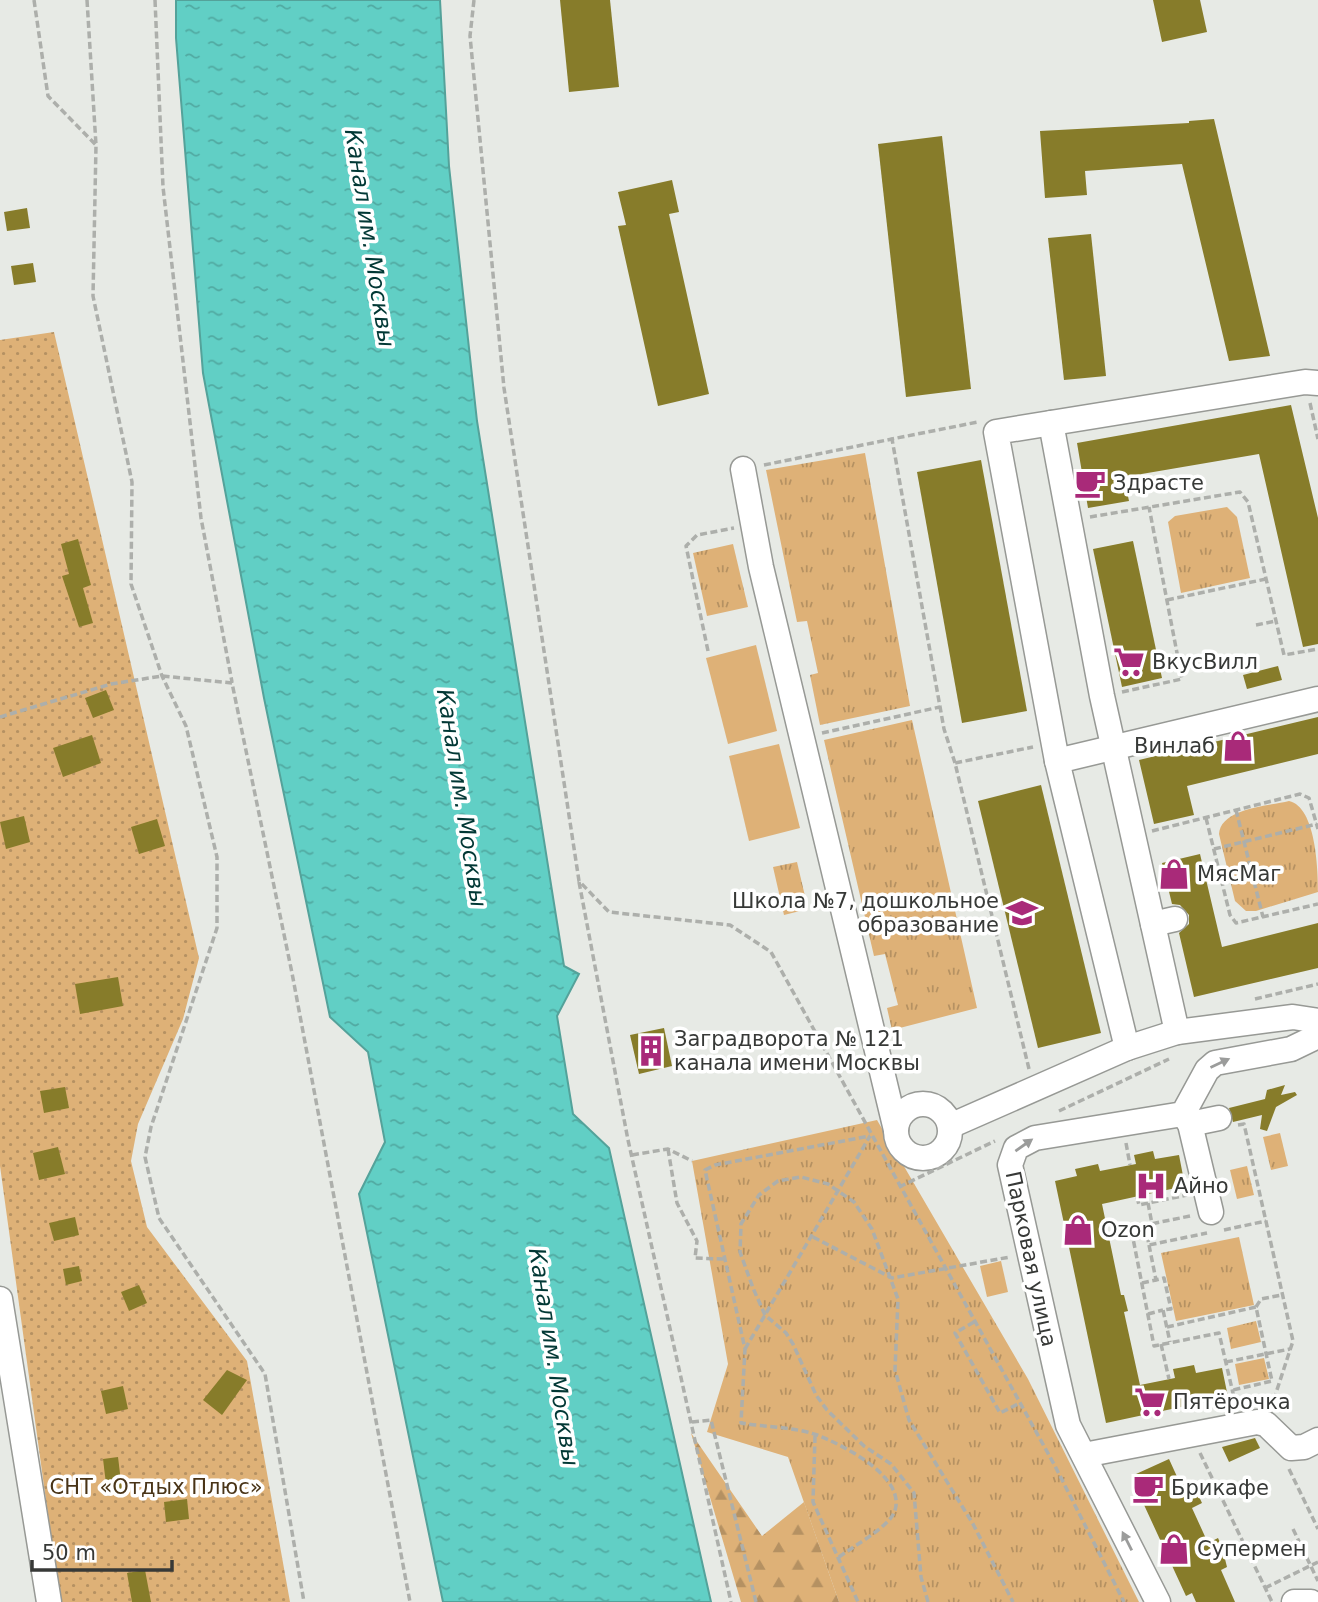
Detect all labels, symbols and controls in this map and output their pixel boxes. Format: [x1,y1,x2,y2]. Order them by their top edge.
water label: Канал им. Москвы [340,127,400,349]
cafe icon: Здрасте [1073,466,1107,500]
place label: Здрасте [1113,471,1204,495]
supermarket icon: ВкусВилл [1112,645,1146,679]
place label: ВкусВилл [1152,650,1258,674]
water label: Канал им. Москвы [432,687,492,909]
shop icon: Винлаб [1221,729,1255,763]
place label: Винлаб [1134,734,1215,758]
shop icon: МясМаг [1157,857,1191,891]
place label: МясМаг [1197,862,1281,886]
place label: Школа №7, дошкольное образование [732,889,999,937]
school or university icon: Школа №7, дошкольное образование [1005,896,1039,930]
place label: Заградворота № 121 канала имени Москвы [674,1027,920,1075]
building icon: Заградворота № 121 канала имени Москвы [634,1034,668,1068]
one-way arrow [1210,1058,1230,1069]
one-way arrow [1015,1138,1034,1152]
street label: Парковая улица [1001,1169,1061,1349]
hospital icon: Айно [1134,1169,1168,1203]
place label: Айно [1174,1174,1229,1198]
shop icon: Ozon [1061,1213,1095,1247]
place label: Ozon [1101,1218,1155,1242]
water label: Канал им. Москвы [524,1246,584,1468]
supermarket icon: Пятёрочка [1133,1385,1167,1419]
place label: Пятёрочка [1173,1390,1291,1414]
cafe icon: Брикафе [1131,1471,1165,1505]
park label: СНТ «Отдых Плюс» [49,1475,263,1499]
place label: Брикафе [1171,1476,1269,1500]
scale bar [32,1528,172,1572]
one-way arrow [1122,1531,1133,1551]
shop icon: Супермен [1157,1532,1191,1566]
place label: Супермен [1197,1537,1307,1561]
text: 50 m [42,1541,96,1565]

